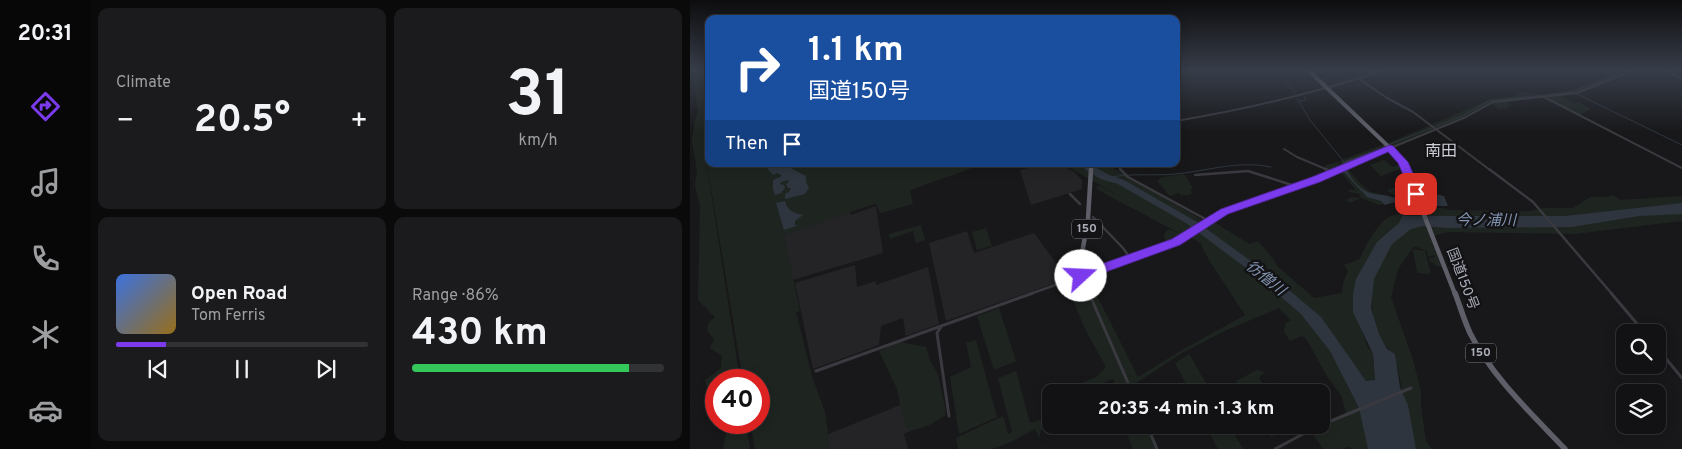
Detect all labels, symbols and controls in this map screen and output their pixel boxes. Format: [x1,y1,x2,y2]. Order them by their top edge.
text: 20:31 [17,21,73,48]
text: 1.1 km [808,29,904,73]
icon: right [725,35,790,100]
text: 31 [506,57,570,139]
text: Climate [116,73,171,93]
text: 国道150号 [808,79,910,106]
icon: directions [28,89,63,124]
text: 20.5° [194,97,290,146]
text: − [116,104,134,140]
text: + [350,104,368,140]
icon: arrive [778,130,806,158]
text: km/h [519,131,557,151]
text: Then [725,132,768,156]
district label: 南田 [1425,142,1457,162]
icon: music [28,165,63,200]
pin [1395,173,1437,215]
icon: arrive [1402,180,1430,208]
water label: 今ノ浦川 [1456,212,1518,231]
road number: 150 [1072,220,1102,238]
icon: phone [28,241,63,276]
street label: 国道150号 [1442,246,1482,312]
position arrow [1054,249,1106,301]
water label: 彷僧川 [1242,257,1290,302]
text: Open Road [191,282,287,306]
text: Range · 86% [412,286,499,306]
text: Tom Ferris [191,306,265,326]
text: 430 km [412,310,548,359]
icon: climate [28,317,63,352]
map controls [1616,324,1666,434]
button: search [1616,324,1666,374]
road number: 150 [1466,343,1496,362]
icon: previous [144,355,172,383]
icon: pause [228,355,256,383]
icon: next [312,355,340,383]
speed limit sign: 40 [705,369,770,434]
button: layers [1616,384,1666,434]
icon: car [28,393,63,428]
text: 20:35 · 4 min · 1.3 km [1098,397,1274,421]

